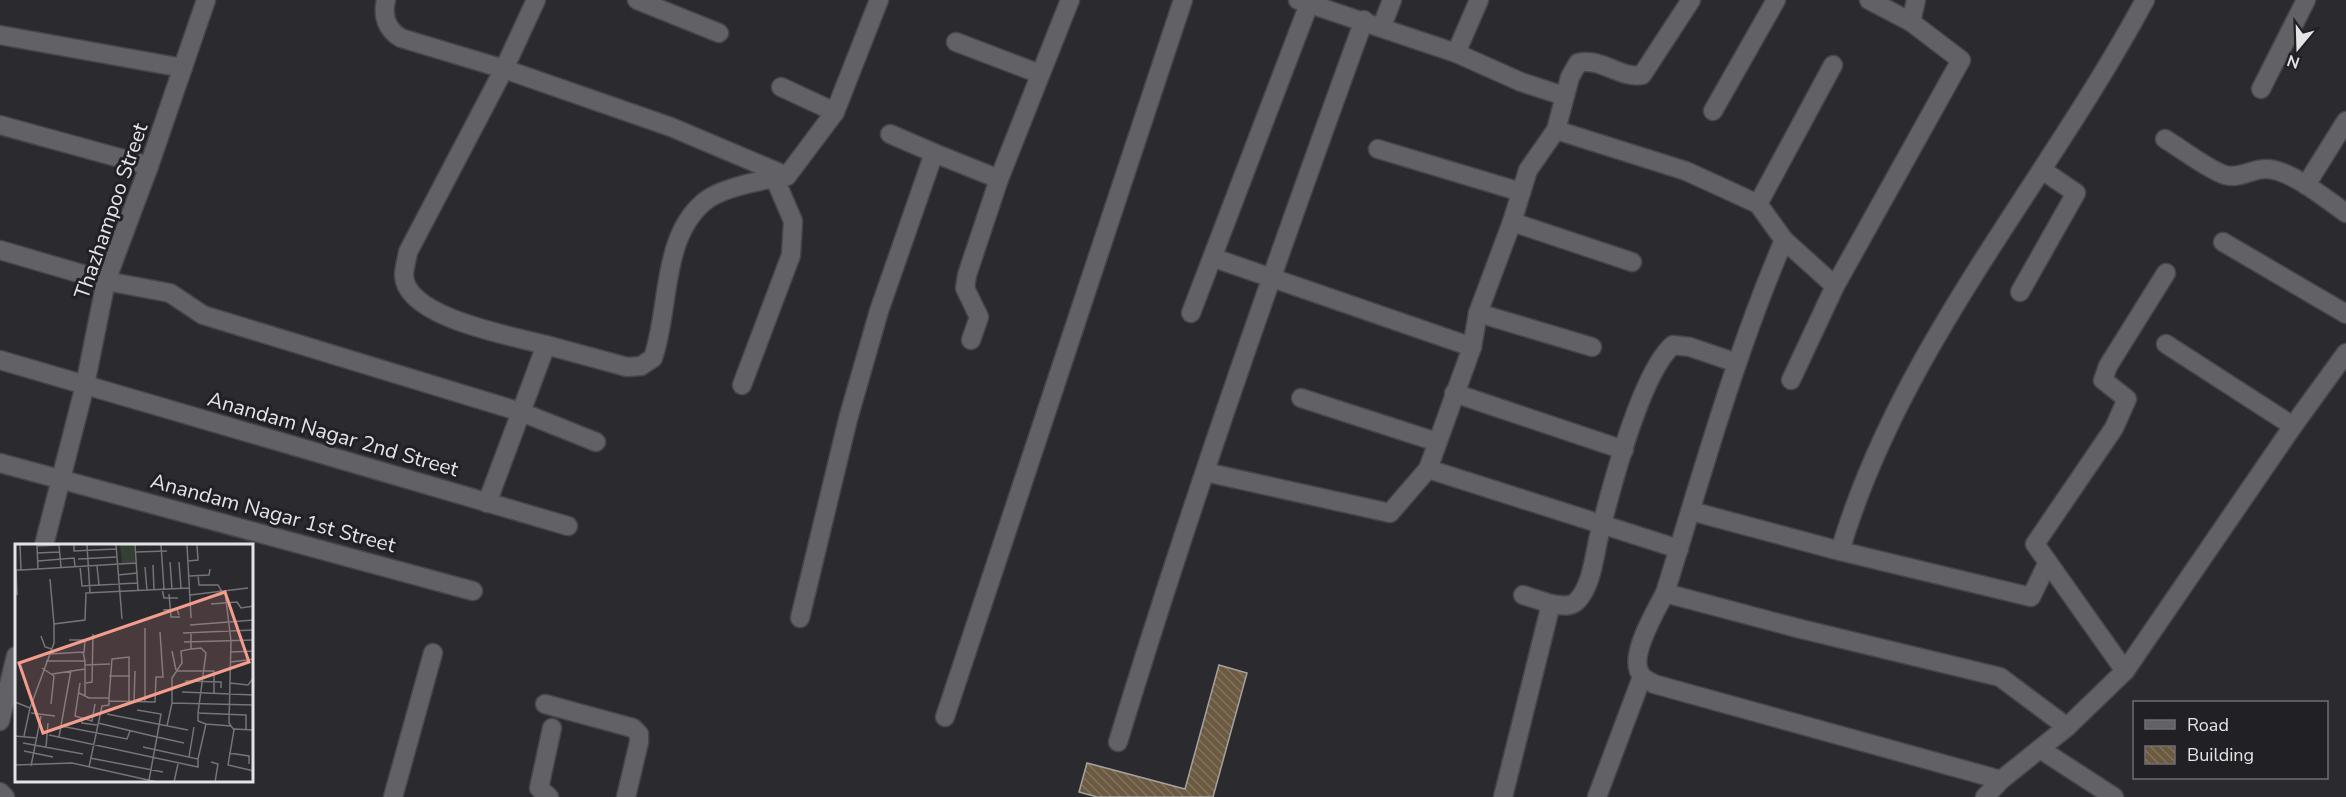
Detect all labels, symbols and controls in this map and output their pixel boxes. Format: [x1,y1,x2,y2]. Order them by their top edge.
north arrow [2268,18,2328,78]
text: N [2284,49,2303,74]
street label: Thazhampoo Street [68,118,155,303]
street label: Anandam Nagar 2nd Street [204,385,462,483]
street label: Anandam Nagar 1st Street [147,467,399,559]
inset map [15,544,254,782]
legend [2133,701,2328,779]
text: Road [2187,713,2229,737]
text: Building [2187,743,2254,767]

